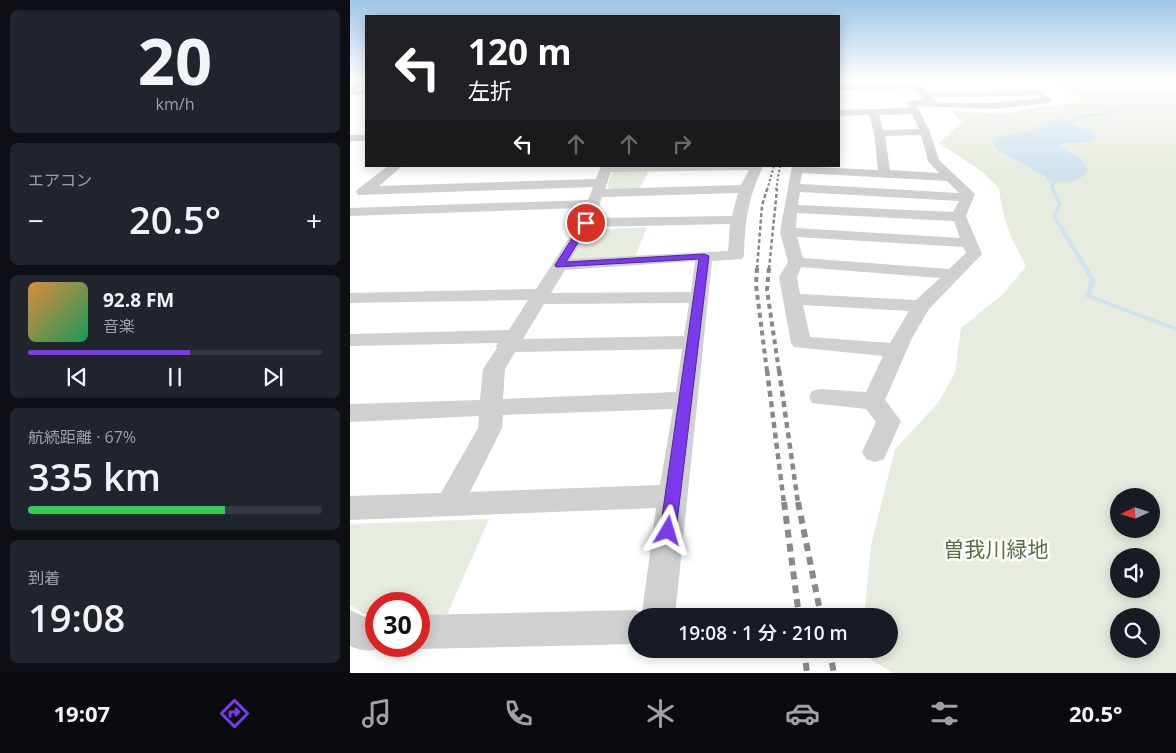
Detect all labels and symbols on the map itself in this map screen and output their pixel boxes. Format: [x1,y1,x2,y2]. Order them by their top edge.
pin [565,202,607,244]
north arrow [1110,488,1160,538]
position arrow [641,504,693,556]
park label: 曽我川緑地 [944,535,1049,563]
speed limit sign: 30 [365,592,430,657]

